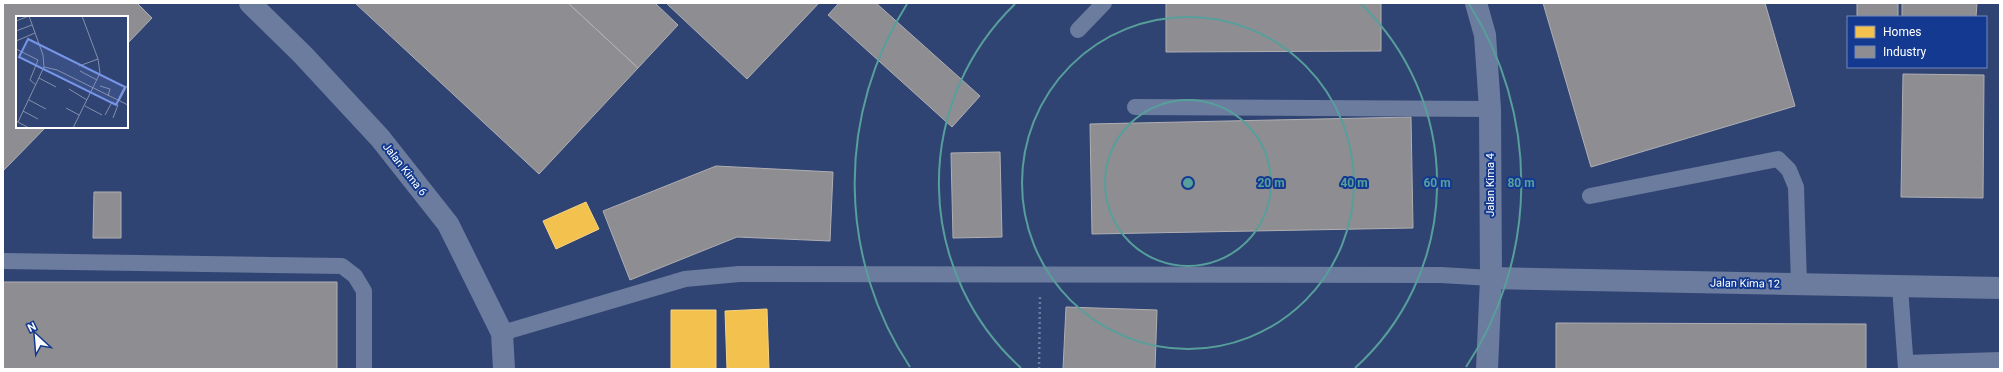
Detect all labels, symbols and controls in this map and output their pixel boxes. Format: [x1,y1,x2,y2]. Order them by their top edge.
inset map [16,16,128,128]
legend [1847,16,1987,68]
text: Homes [1883,25,1921,39]
text: Industry [1883,45,1927,59]
street label: Jalan Kima 6 [380,140,429,198]
street label: Jalan Kima 4 [1484,153,1497,217]
centre of rings [1181,176,1195,190]
text: 20 m [1257,176,1285,190]
text: 40 m [1340,176,1368,190]
text: 60 m [1423,176,1451,190]
text: 80 m [1507,176,1535,190]
street label: Jalan Kima 12 [1710,276,1780,291]
north arrow [16,316,56,356]
text: N [25,320,38,335]

